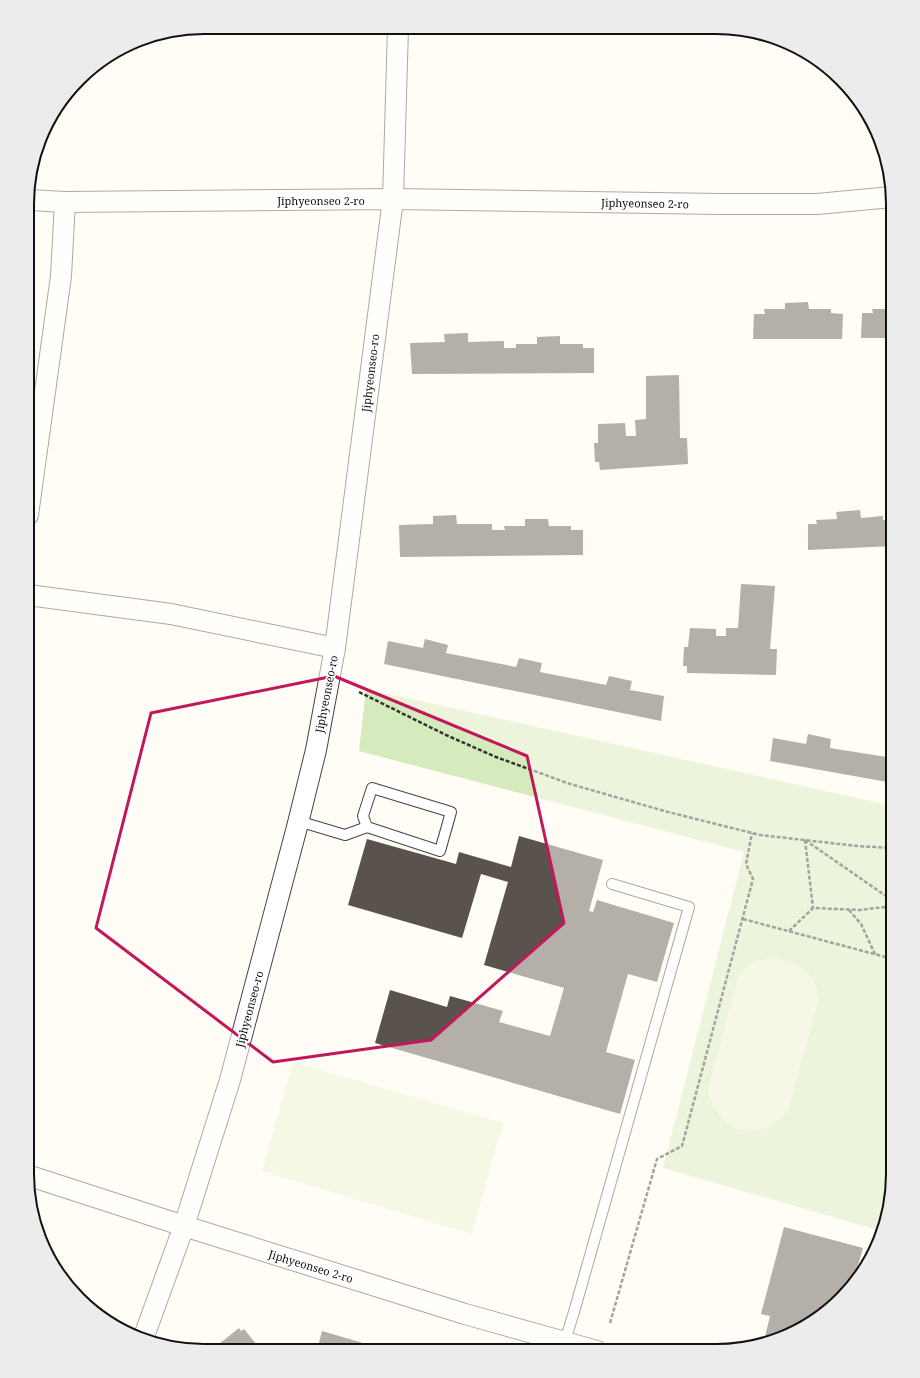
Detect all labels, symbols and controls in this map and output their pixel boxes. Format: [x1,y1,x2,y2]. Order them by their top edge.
street label: Jiphyeonseo 2-ro [276,193,365,208]
street label: Jiphyeonseo 2-ro [600,195,689,211]
street label: Jiphyeonseo-ro [358,333,382,414]
street label: Jiphyeonseo-ro [311,654,341,735]
street label: Jiphyeonseo-ro [231,969,266,1050]
street label: Jiphyeonseo 2-ro [266,1246,355,1286]

